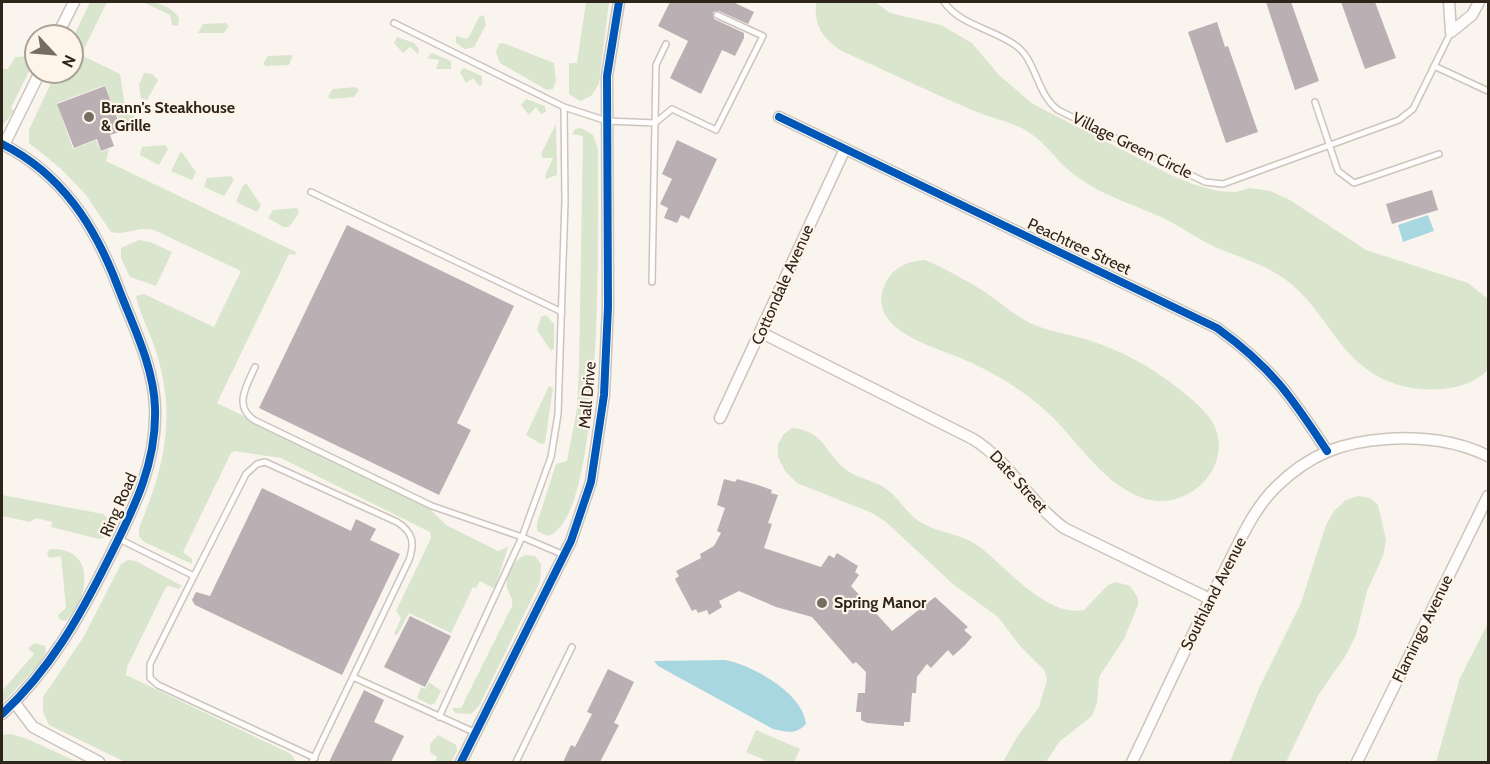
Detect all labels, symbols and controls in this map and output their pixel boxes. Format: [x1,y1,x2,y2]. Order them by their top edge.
north arrow [24,24,84,84]
text: N [58,52,80,70]
place label: Brann's Steakhouse & Grille [101,98,235,136]
street label: Village Green Circle [1069,109,1195,183]
marker: Brann's Steakhouse & Grille [82,110,96,124]
street label: Peachtree Street [1024,215,1134,279]
street label: Cottondale Avenue [748,222,818,348]
street label: Mall Drive [575,360,601,430]
street label: Date Street [985,447,1051,517]
street label: Ring Road [96,470,142,540]
street label: Southland Avenue [1177,534,1251,654]
street label: Flamingo Avenue [1389,572,1457,686]
place label: Spring Manor [834,593,926,613]
marker: Spring Manor [815,596,829,610]

